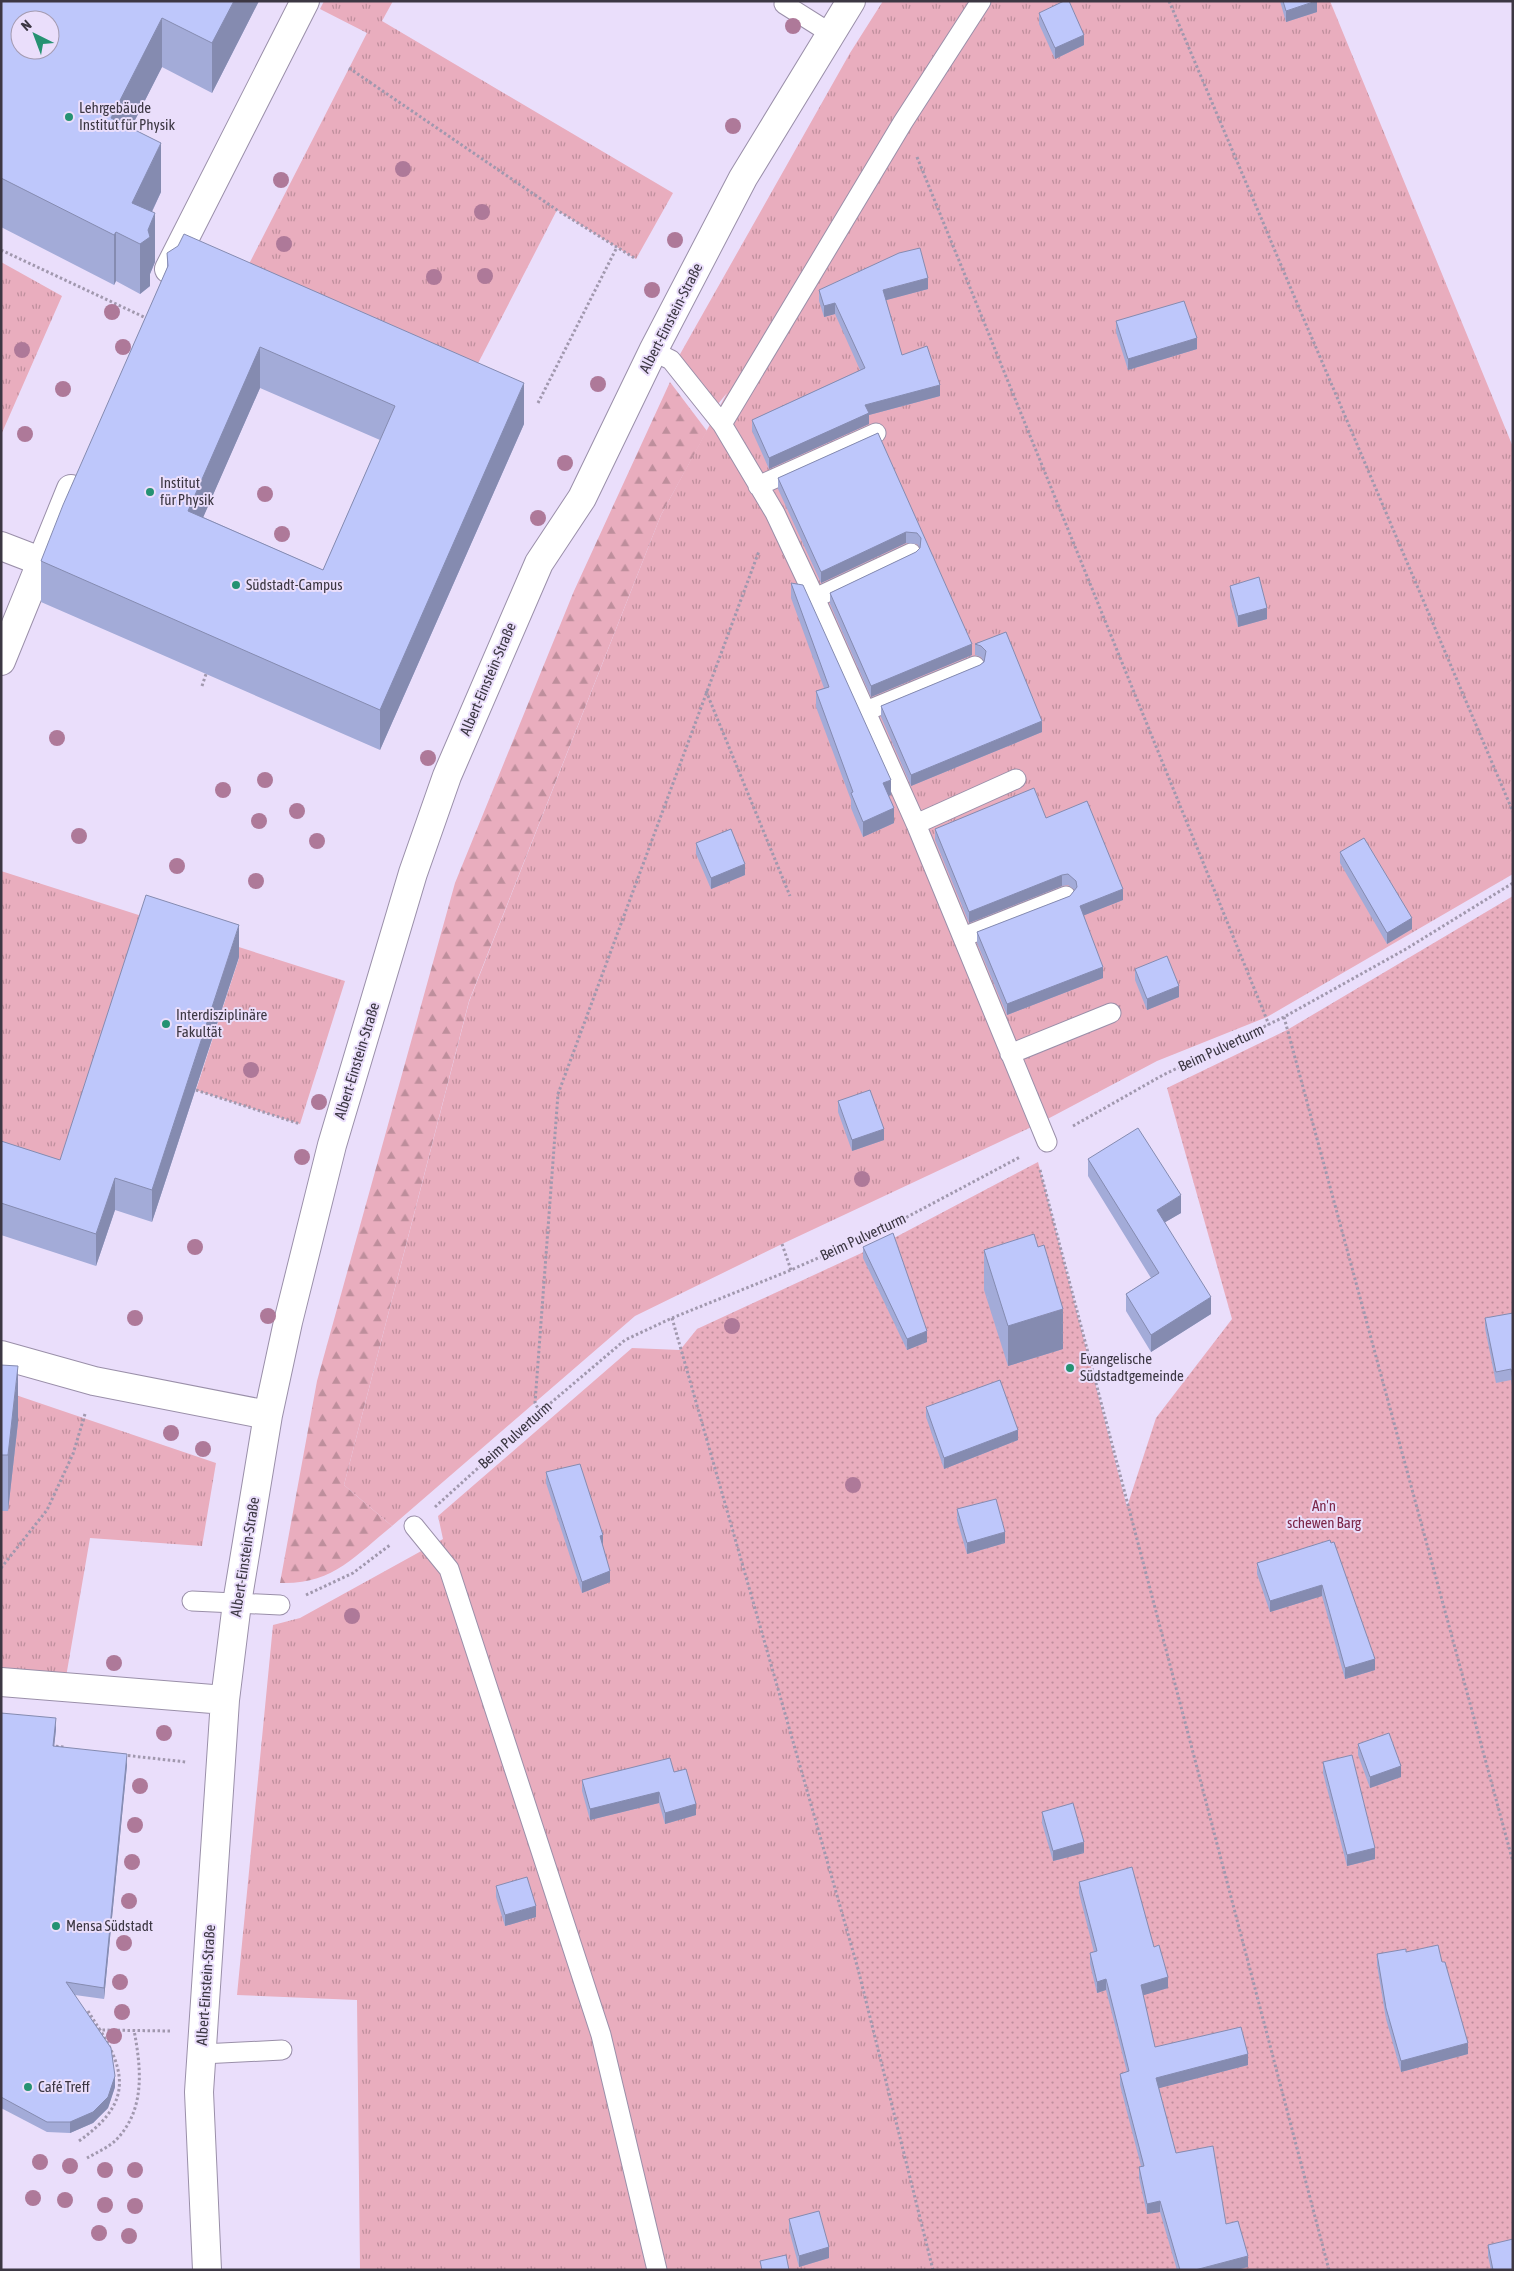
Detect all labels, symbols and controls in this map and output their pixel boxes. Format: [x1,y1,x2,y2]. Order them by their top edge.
north arrow [10,10,60,60]
text: N [18,17,35,34]
place label: Lehrgebäude Institut für Physik [79,99,176,133]
marker: Lehrgebäude Institut für Physik [63,111,75,123]
street label: Albert-Einstein-Straße [636,260,706,376]
place label: Institut für Physik [160,474,214,508]
marker: Institut für Physik [144,486,156,498]
place label: Südstadt-Campus [246,576,343,593]
marker: Südstadt-Campus [230,579,242,591]
street label: Albert-Einstein-Straße [456,620,519,738]
street label: Albert-Einstein-Straße [331,1000,382,1121]
place label: Interdisziplinäre Fakultät [176,1006,267,1040]
marker: Interdisziplinäre Fakultät [160,1018,172,1030]
street label: Beim Pulverturm [1175,1020,1266,1075]
street label: Beim Pulverturm [817,1209,908,1264]
place label: Evangelische Südstadtgemeinde [1080,1350,1184,1384]
marker: Evangelische Südstadtgemeinde [1064,1362,1076,1374]
street label: Beim Pulverturm [475,1397,555,1472]
street label: Albert-Einstein-Straße [227,1496,262,1618]
park label: An'n schewen Barg [1287,1497,1362,1531]
place label: Mensa Südstadt [66,1917,153,1934]
marker: Mensa Südstadt [50,1920,62,1932]
street label: Albert-Einstein-Straße [193,1924,218,2046]
place label: Café Treff [38,2078,90,2095]
marker: Café Treff [22,2081,34,2093]

